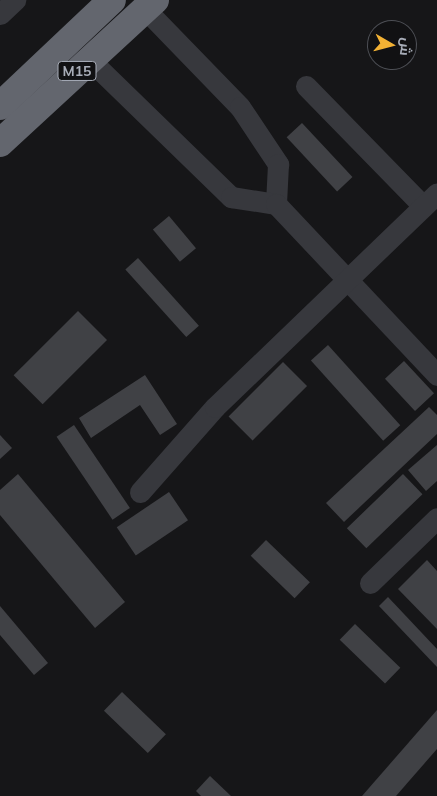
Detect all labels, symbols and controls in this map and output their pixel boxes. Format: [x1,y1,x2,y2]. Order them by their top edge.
north arrow [367,20,417,70]
text: ش [396,37,416,57]
road number: M15 [57,59,97,82]

